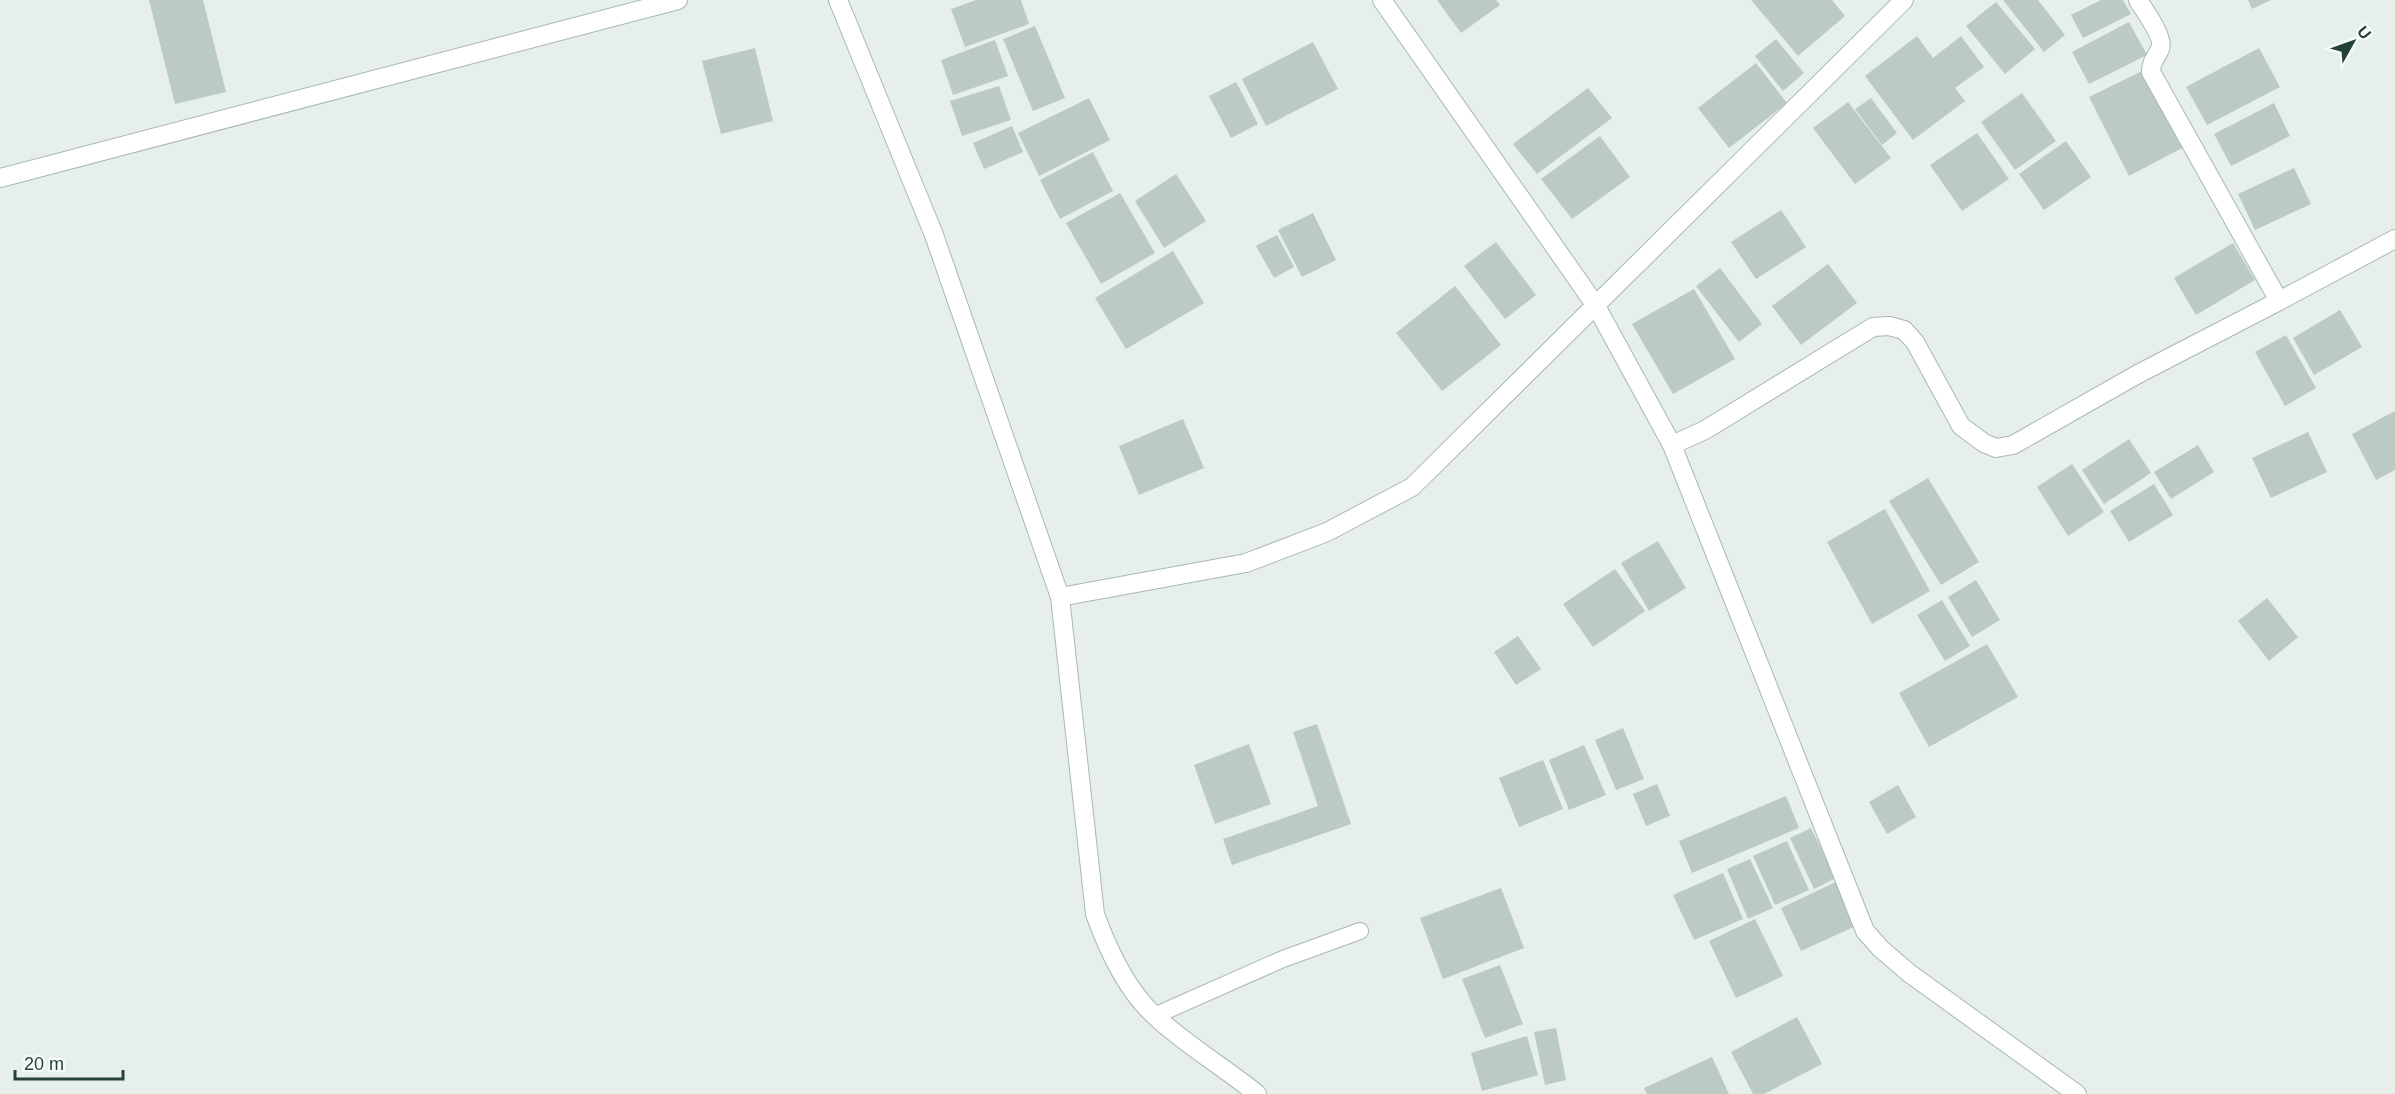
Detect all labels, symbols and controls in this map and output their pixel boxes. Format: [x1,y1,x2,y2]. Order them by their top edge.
north arrow [2323,12,2383,72]
text: U [2354,23,2374,43]
scale bar [15,1043,123,1081]
text: 20 m [24,1054,64,1074]

